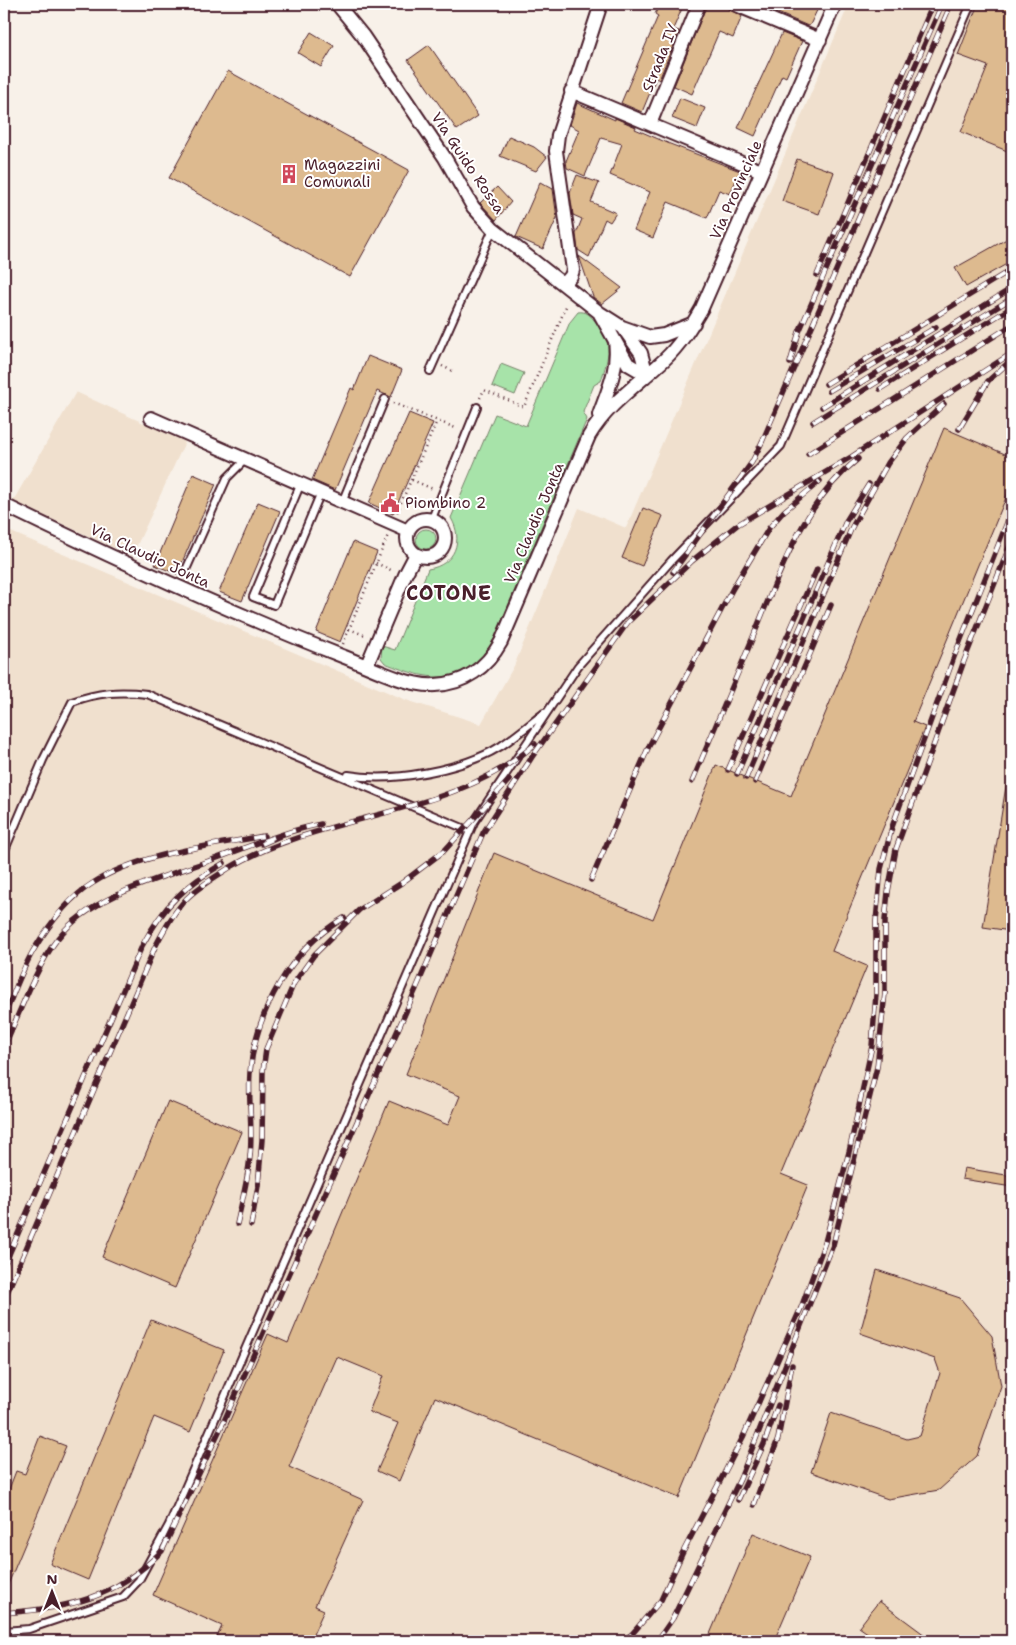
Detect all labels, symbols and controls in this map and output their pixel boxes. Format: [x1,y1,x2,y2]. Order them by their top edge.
street label: Strada IV [637,21,683,95]
street label: Via Guido Rossa [427,108,510,218]
street label: Via Provinciale [705,137,767,243]
place label: Magazzini Comunali [304,155,380,192]
building icon: Magazzini Comunali [278,163,300,185]
street label: Via Claudio Jonta [499,459,569,587]
public building icon: Piombino 2 [379,492,401,514]
place label: Piombino 2 [405,493,486,513]
street label: Via Claudio Jonta [87,519,214,593]
district label: COTONE [406,580,492,606]
north arrow [28,1568,78,1618]
text: N [46,1570,58,1588]

